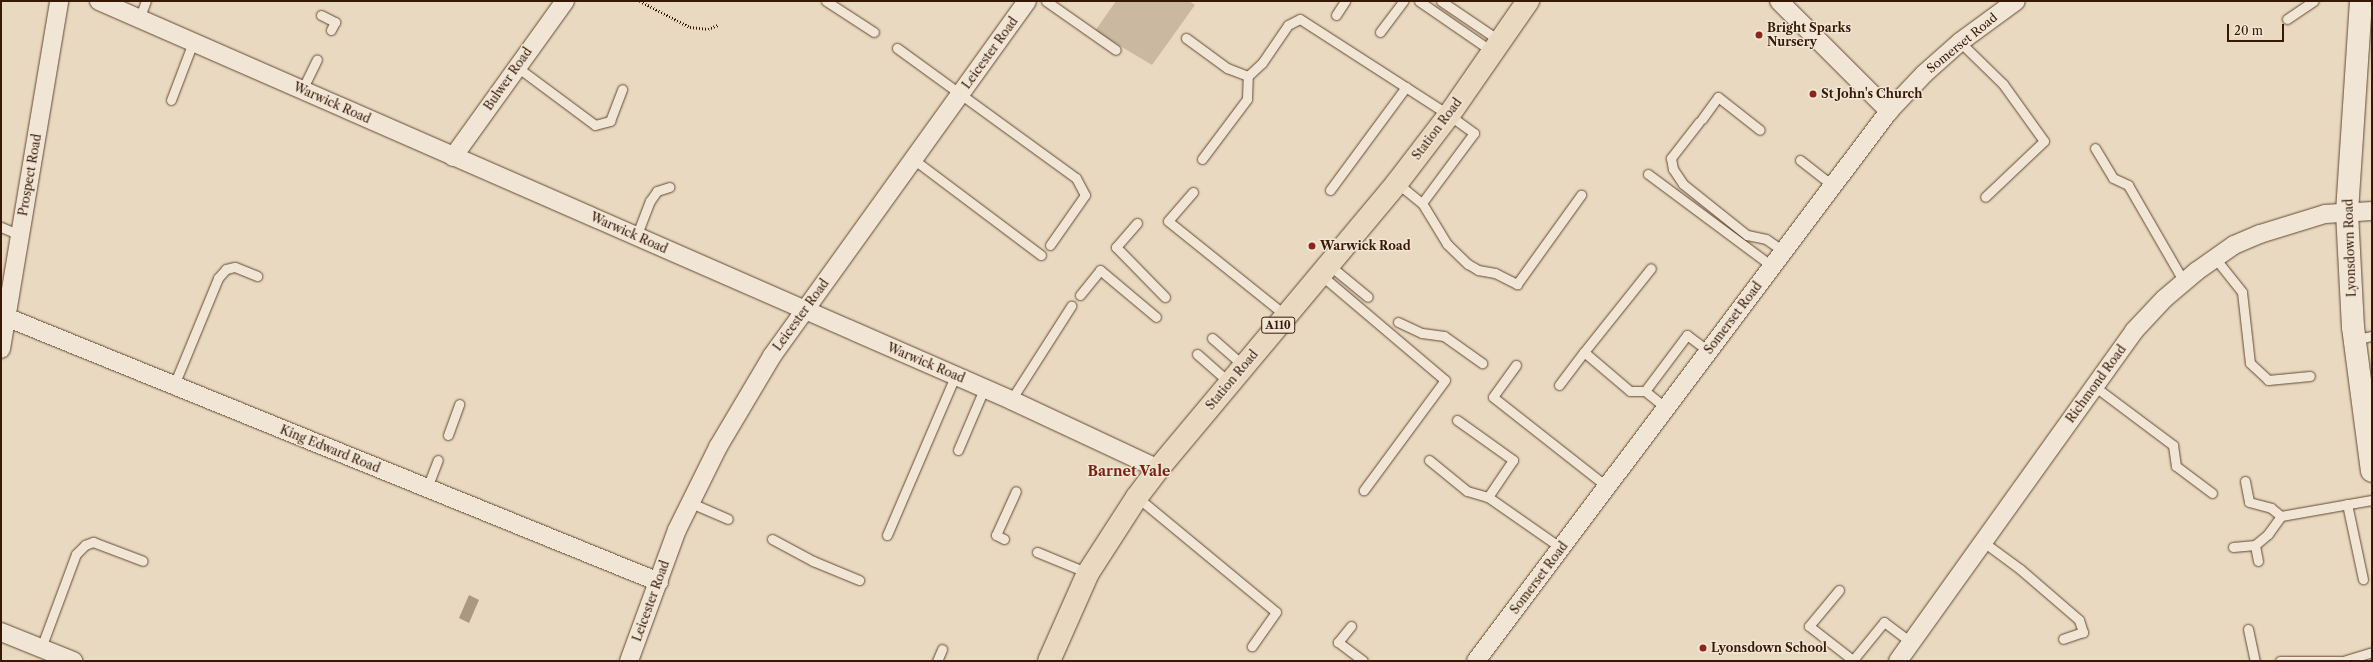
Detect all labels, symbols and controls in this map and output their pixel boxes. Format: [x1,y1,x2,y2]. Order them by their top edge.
street label: Somerset Road [1924,10,2000,76]
street label: Leicester Road [959,14,1021,92]
scale bar [2229,16,2286,42]
place label: Bright Sparks Nursery [1767,21,1851,49]
text: 20 m [2234,23,2263,38]
marker: Bright Sparks Nursery [1754,30,1764,40]
street label: Bulwer Road [481,45,535,113]
street label: Warwick Road [291,80,373,126]
place label: St John's Church [1821,87,1922,101]
marker: St John's Church [1808,89,1818,99]
street label: Station Road [1409,95,1465,163]
street label: Prospect Road [16,133,44,217]
street label: Lyonsdown Road [2341,199,2359,297]
street label: Warwick Road [588,210,670,256]
place label: Warwick Road [1320,239,1411,253]
marker: Warwick Road [1307,241,1317,251]
street label: Leicester Road [770,276,832,354]
street label: Somerset Road [1701,279,1765,357]
road number: A110 [1261,316,1295,334]
street label: Warwick Road [885,340,967,386]
street label: Richmond Road [2063,342,2129,426]
street label: Station Road [1203,347,1261,413]
street label: King Edward Road [278,422,382,476]
district label: Barnet Vale [1087,463,1171,479]
street label: Somerset Road [1507,539,1571,617]
street label: Leicester Road [630,558,672,644]
place label: Lyonsdown School [1711,641,1827,655]
marker: Lyonsdown School [1698,643,1708,653]

